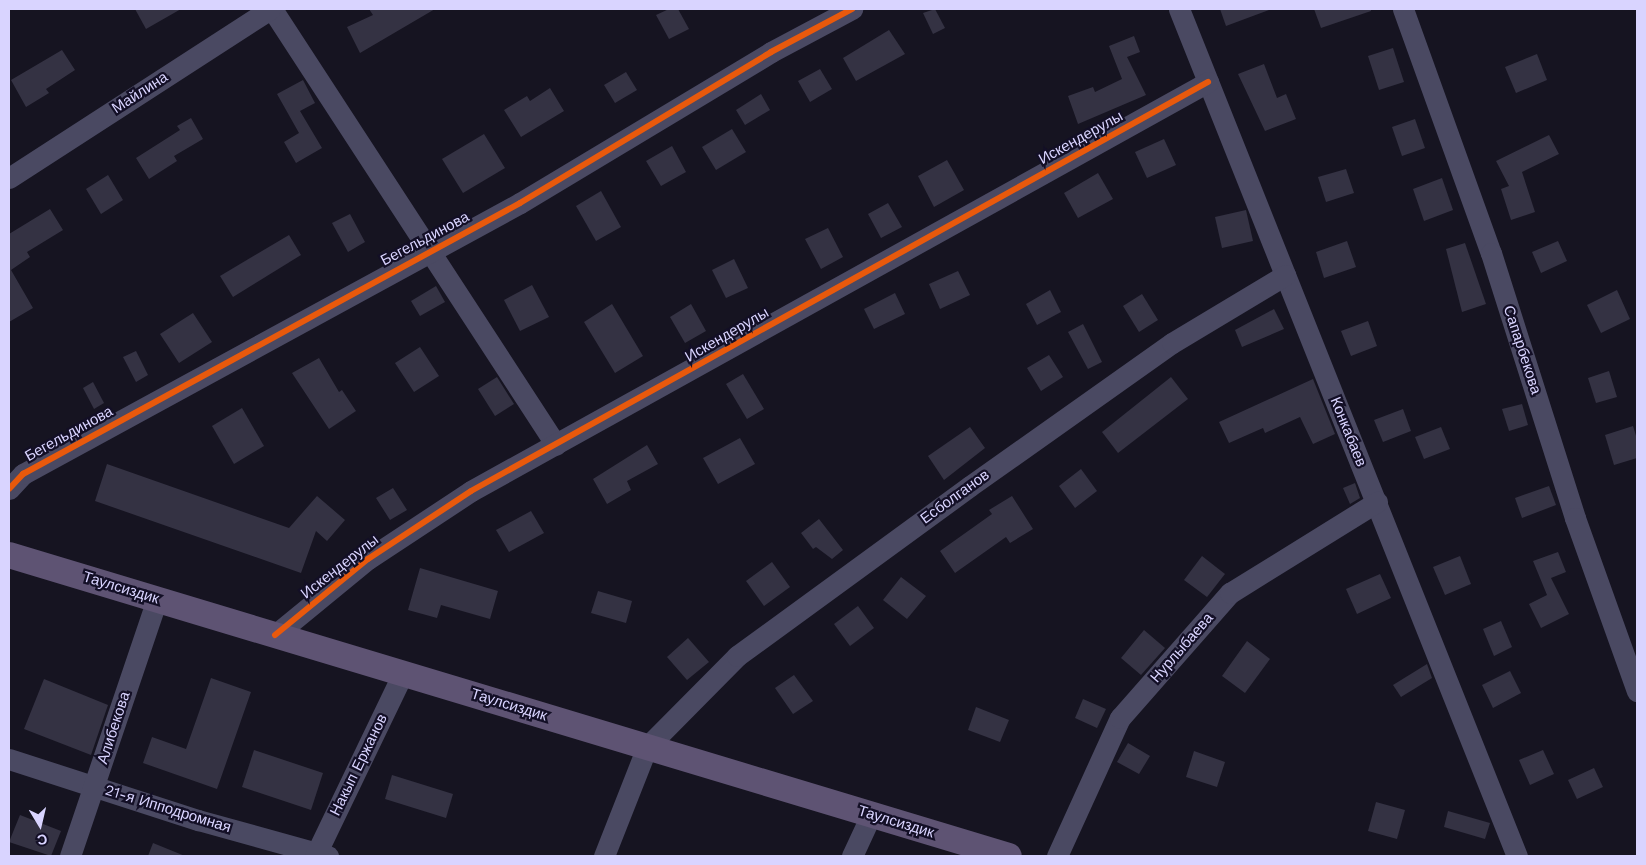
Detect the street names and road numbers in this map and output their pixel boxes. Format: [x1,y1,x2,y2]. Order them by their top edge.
street label: Майлина [109,68,171,118]
street label: Искендерулы [1036,107,1126,169]
street label: Бегельдинова [378,208,472,270]
street label: Сапарбекова [1499,303,1545,397]
street label: Искендерулы [682,304,772,366]
street label: Конкабаев [1326,395,1370,469]
street label: Бегельдинова [22,402,116,466]
street label: Есболганов [917,466,993,528]
street label: Искендерулы [298,531,382,603]
street label: Таулсиздик [81,568,161,608]
street label: Нурлыбаева [1147,609,1217,687]
street label: Таулсиздик [469,685,549,725]
street label: Алибекова [94,689,134,767]
street label: Накып Ержанов [327,711,391,819]
street label: 21-я Ипподромная [103,781,233,837]
street label: Таулсиздик [856,802,936,842]

